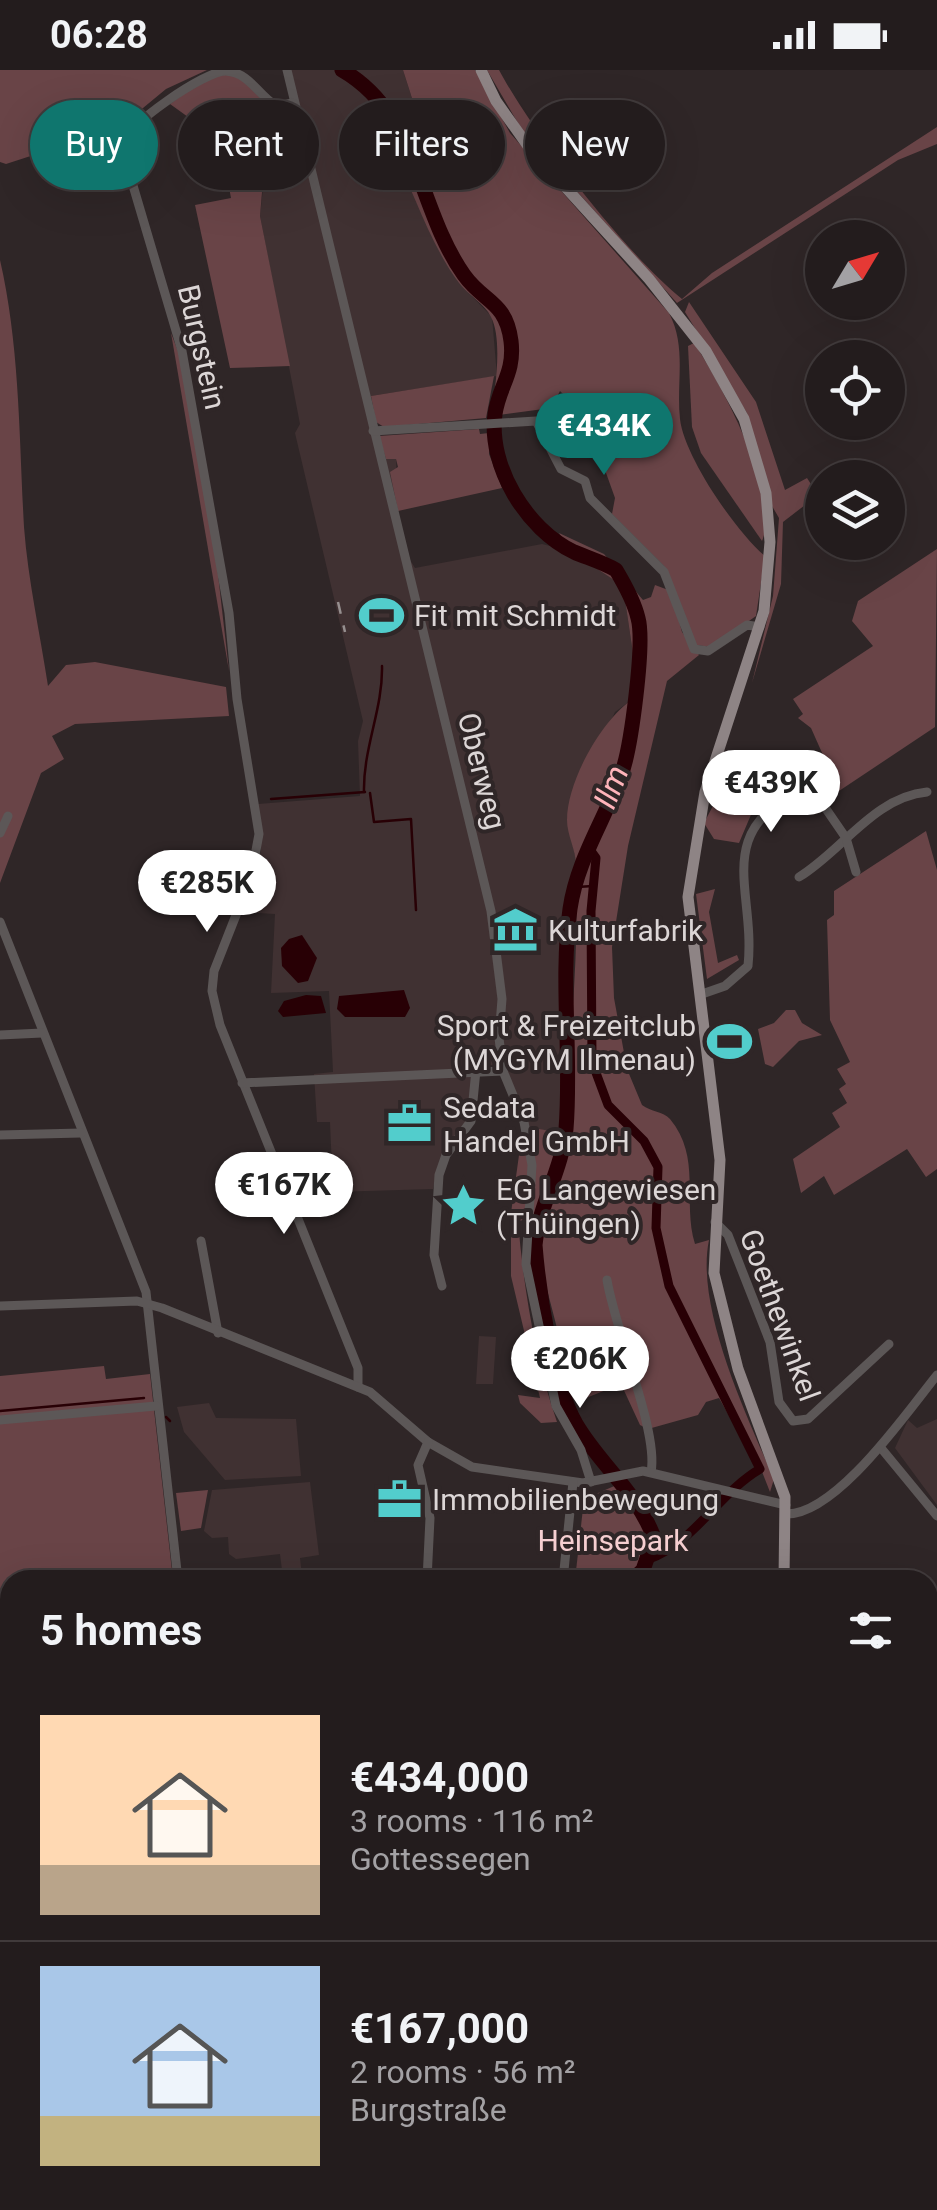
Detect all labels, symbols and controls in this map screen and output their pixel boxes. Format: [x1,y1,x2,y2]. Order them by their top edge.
text: 06:28 [50,13,148,57]
chip: Buy [30,100,158,190]
chip: Rent [178,100,319,190]
chip: Filters [339,100,505,190]
chip: New [525,100,665,190]
north arrow [805,220,905,320]
map controls [805,220,905,560]
street label: Burgstein [171,281,233,413]
button: locate [805,340,905,440]
pin: €434K [534,393,674,478]
text: €434K [557,406,651,444]
button: layers [805,460,905,560]
sports icon: Fit mit Schmidt [357,591,405,639]
place label: Fit mit Schmidt [414,598,616,633]
street label: Oberweg [451,709,513,833]
pin: €439K [701,750,841,835]
water label: Ilm [586,760,636,814]
text: €439K [724,763,818,801]
pin: €285K [137,850,277,935]
text: €285K [160,863,254,901]
museum icon: Kulturfabrik [491,906,539,954]
place label: Kulturfabrik [548,913,704,948]
place label: Sport & Freizeitclub (MYGYM Ilmenau) [437,1008,696,1077]
sports icon: Sport & Freizeitclub (MYGYM Ilmenau) [705,1018,753,1066]
place label: Sedata Handel GmbH [443,1090,630,1159]
office icon: Sedata Handel GmbH [386,1100,434,1148]
pin: €167K [214,1152,354,1237]
text: €167K [237,1165,331,1203]
place label: EG Langewiesen (Thüingen) [496,1172,716,1241]
place icon: EG Langewiesen (Thüingen) [439,1182,487,1230]
street label: Goethewinkel [733,1224,827,1406]
pin: €206K [510,1326,650,1411]
text: €206K [533,1339,627,1377]
office icon: Immobilienbewegung [375,1475,423,1523]
place label: Immobilienbewegung [432,1482,719,1517]
park label: Heinsepark [537,1523,689,1558]
icon: filters [843,1603,898,1658]
text: 5 homes [40,1606,202,1655]
text: €434,000 [350,1753,529,1802]
icon: home [120,1755,240,1875]
text: 3 rooms · 116 m² [350,1802,593,1840]
text: Gottessegen [350,1840,531,1878]
text: €167,000 [350,2004,529,2053]
icon: home [120,2006,240,2126]
text: 2 rooms · 56 m² [350,2053,575,2091]
text: Burgstraße [350,2091,507,2129]

